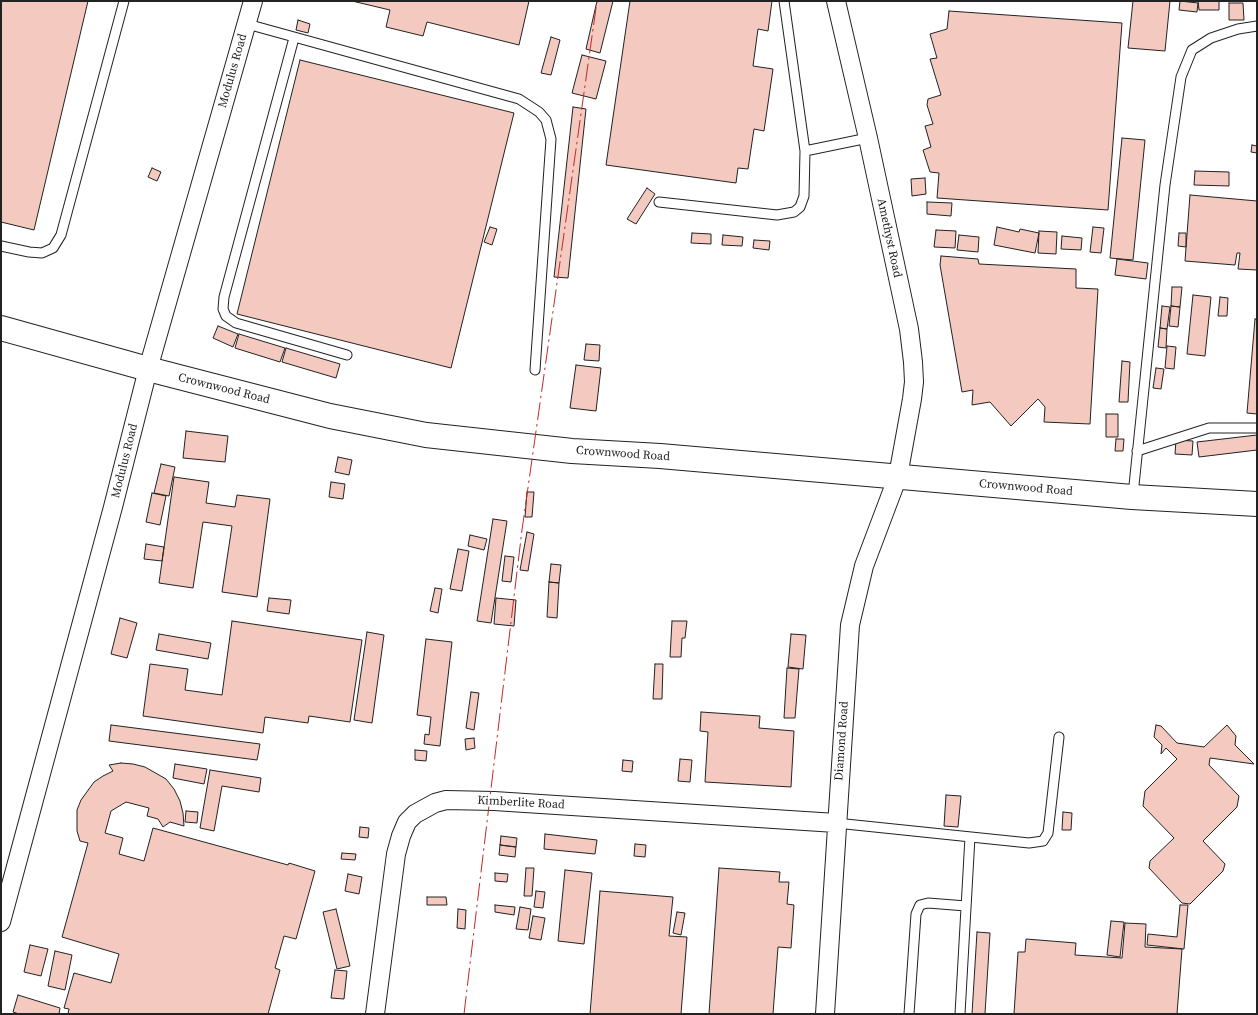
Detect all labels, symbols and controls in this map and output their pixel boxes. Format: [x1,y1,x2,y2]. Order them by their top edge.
street label: Modulus Road [216,32,250,110]
street label: Amethyst Road [874,197,904,279]
street label: Crownwood Road [177,371,271,407]
street label: Modulus Road [109,422,141,500]
street label: Crownwood Road [576,444,670,464]
street label: Crownwood Road [979,477,1073,499]
street label: Diamond Road [832,701,852,781]
street label: Kimberlite Road [477,794,565,812]

